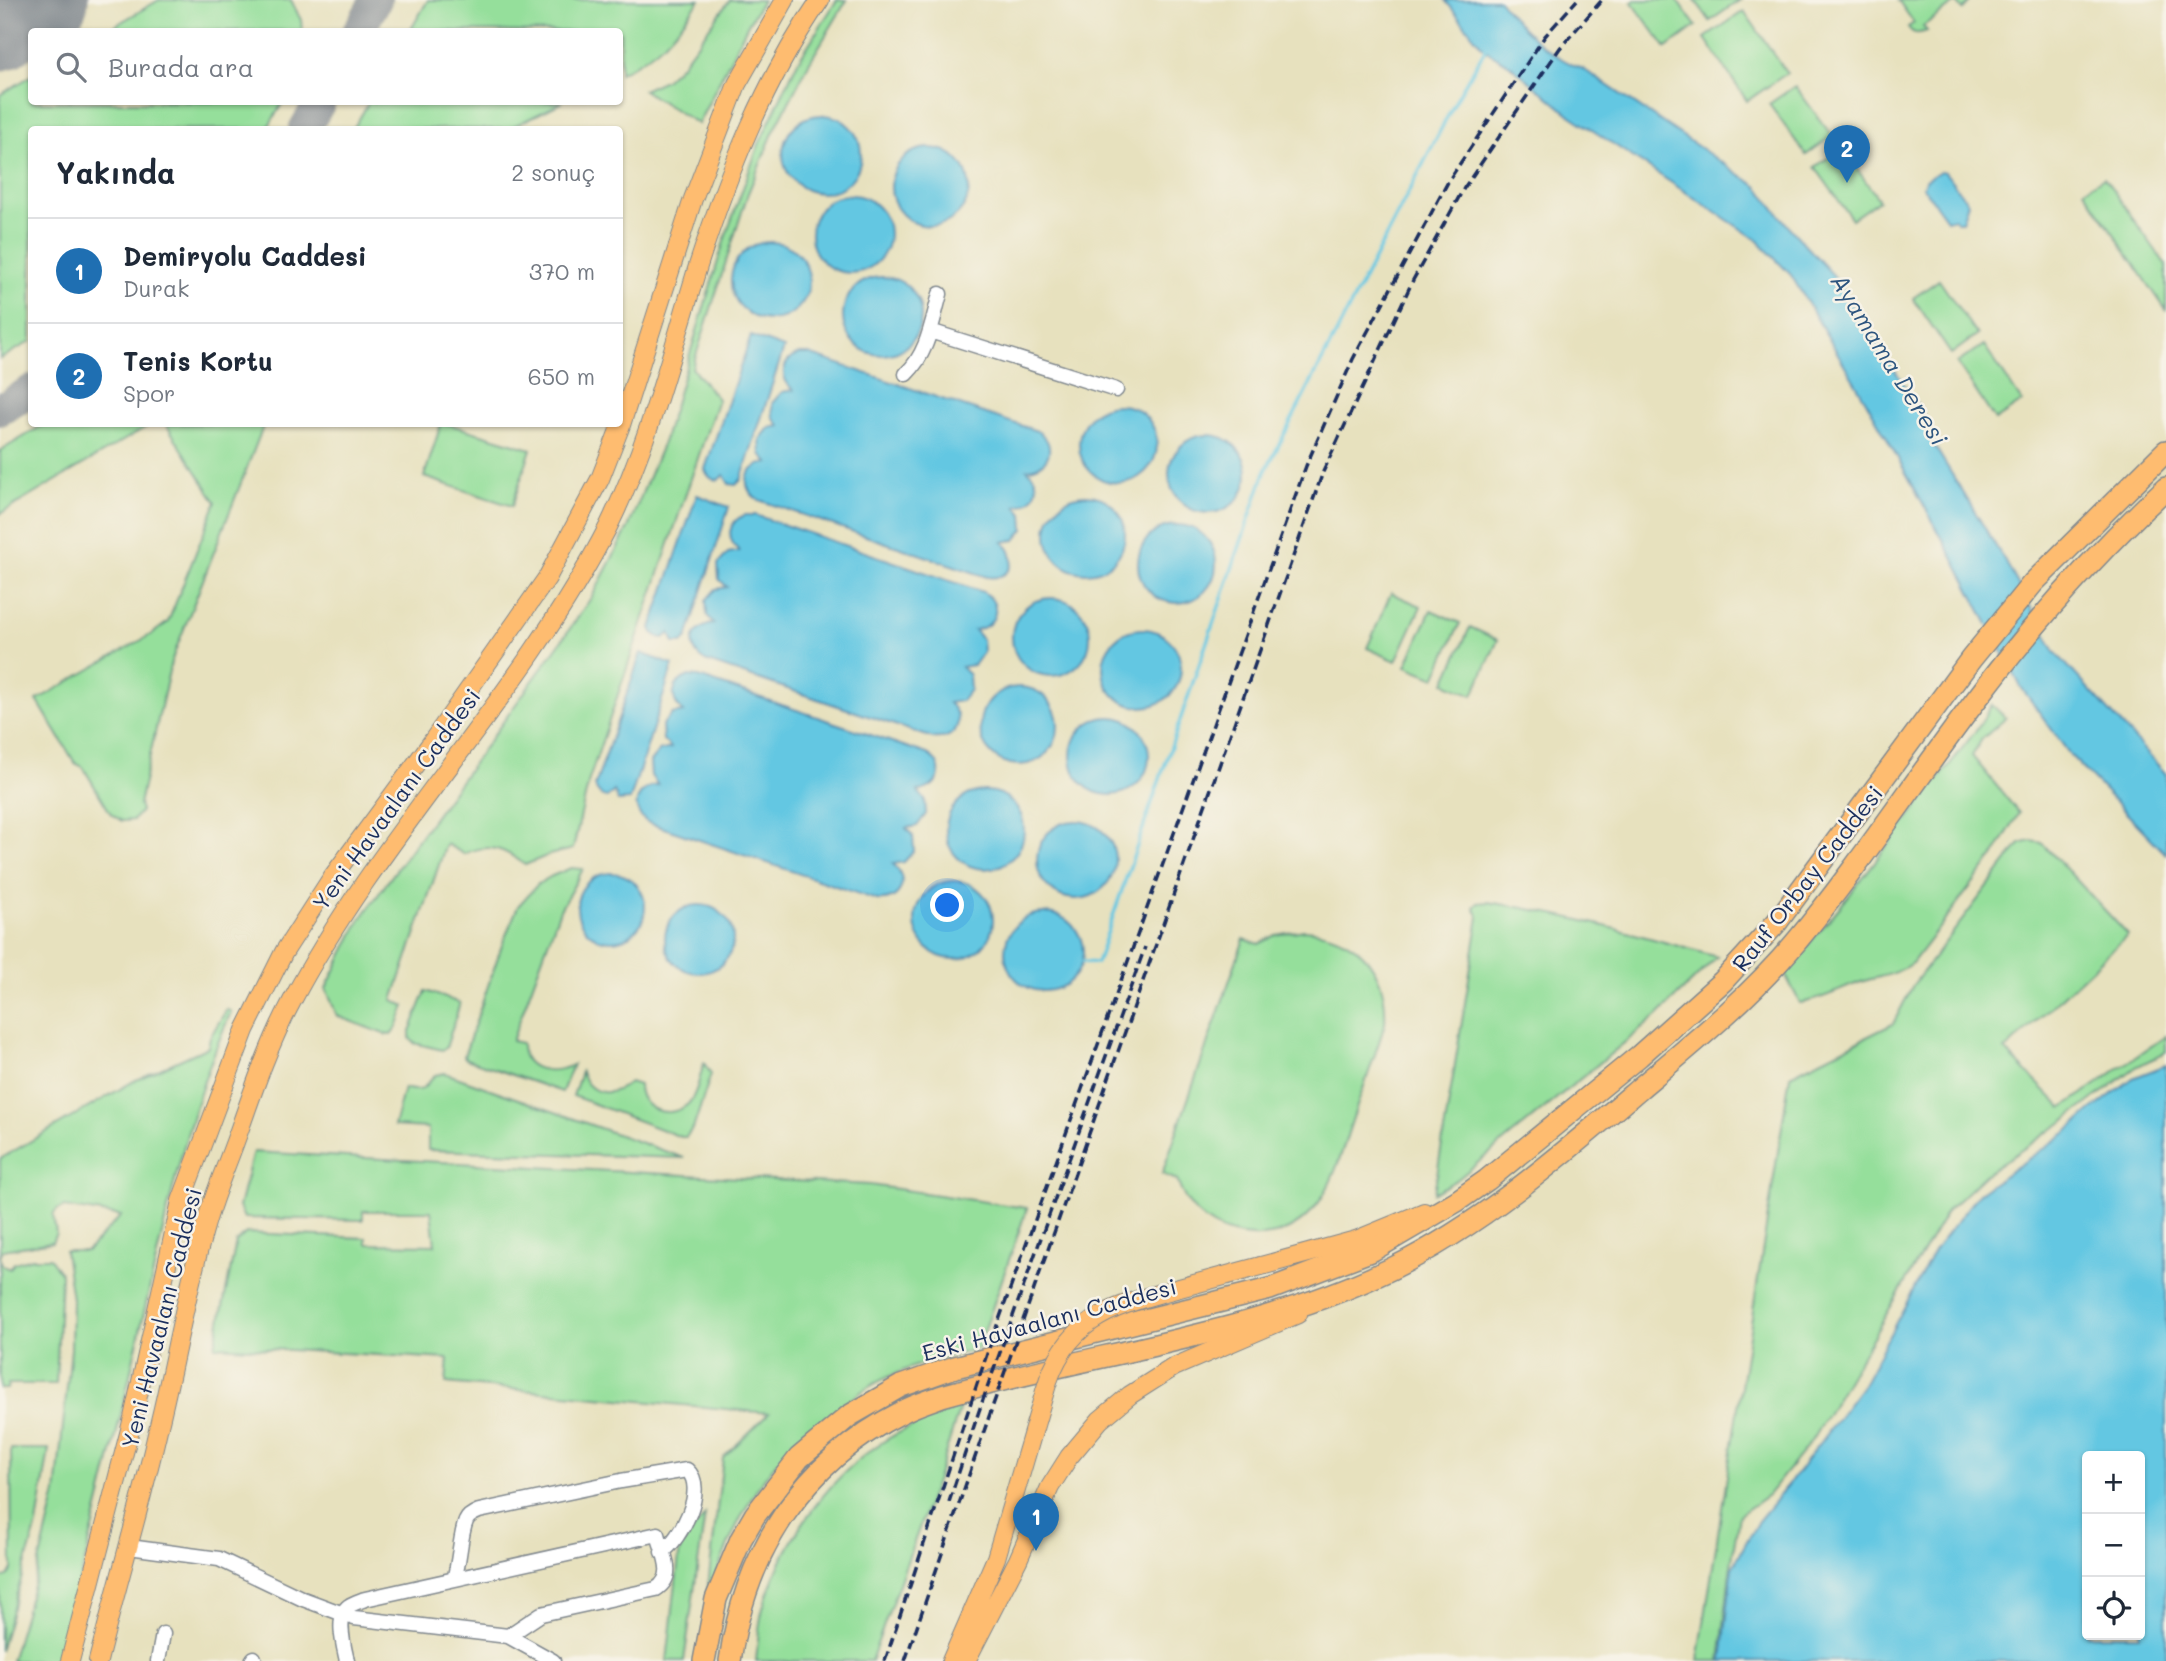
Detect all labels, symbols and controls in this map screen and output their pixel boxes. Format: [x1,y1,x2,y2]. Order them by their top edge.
search box [28,28,623,105]
icon: search [52,48,90,86]
text: Burada ara [108,50,254,84]
pin: 2 [1824,125,1870,183]
text: Yakında [56,152,175,192]
text: 2 sonuç [511,157,595,187]
text: Demiryolu Caddesi [123,239,367,273]
text: 1 [74,256,84,286]
text: 370 m [529,256,595,286]
water label: Ayamama Deresi [1825,267,1956,451]
text: Durak [123,273,189,303]
text: Tenis Kortu [123,344,273,378]
text: 2 [73,361,85,391]
text: 650 m [528,361,595,391]
text: Spor [123,378,175,408]
street label: Yeni Havaalanı Caddesi [305,682,487,916]
street label: Rauf Orbay Caddesi [1725,779,1889,977]
your location [930,888,964,922]
street label: Yeni Havaalanı Caddesi [114,1184,208,1452]
street label: Eski Havaalanı Caddesi [918,1271,1180,1367]
map controls [2082,1451,2145,1640]
button: + [2082,1451,2145,1514]
pin: 1 [1013,1493,1059,1551]
button: − [2082,1514,2145,1577]
button: locate [2082,1577,2145,1640]

